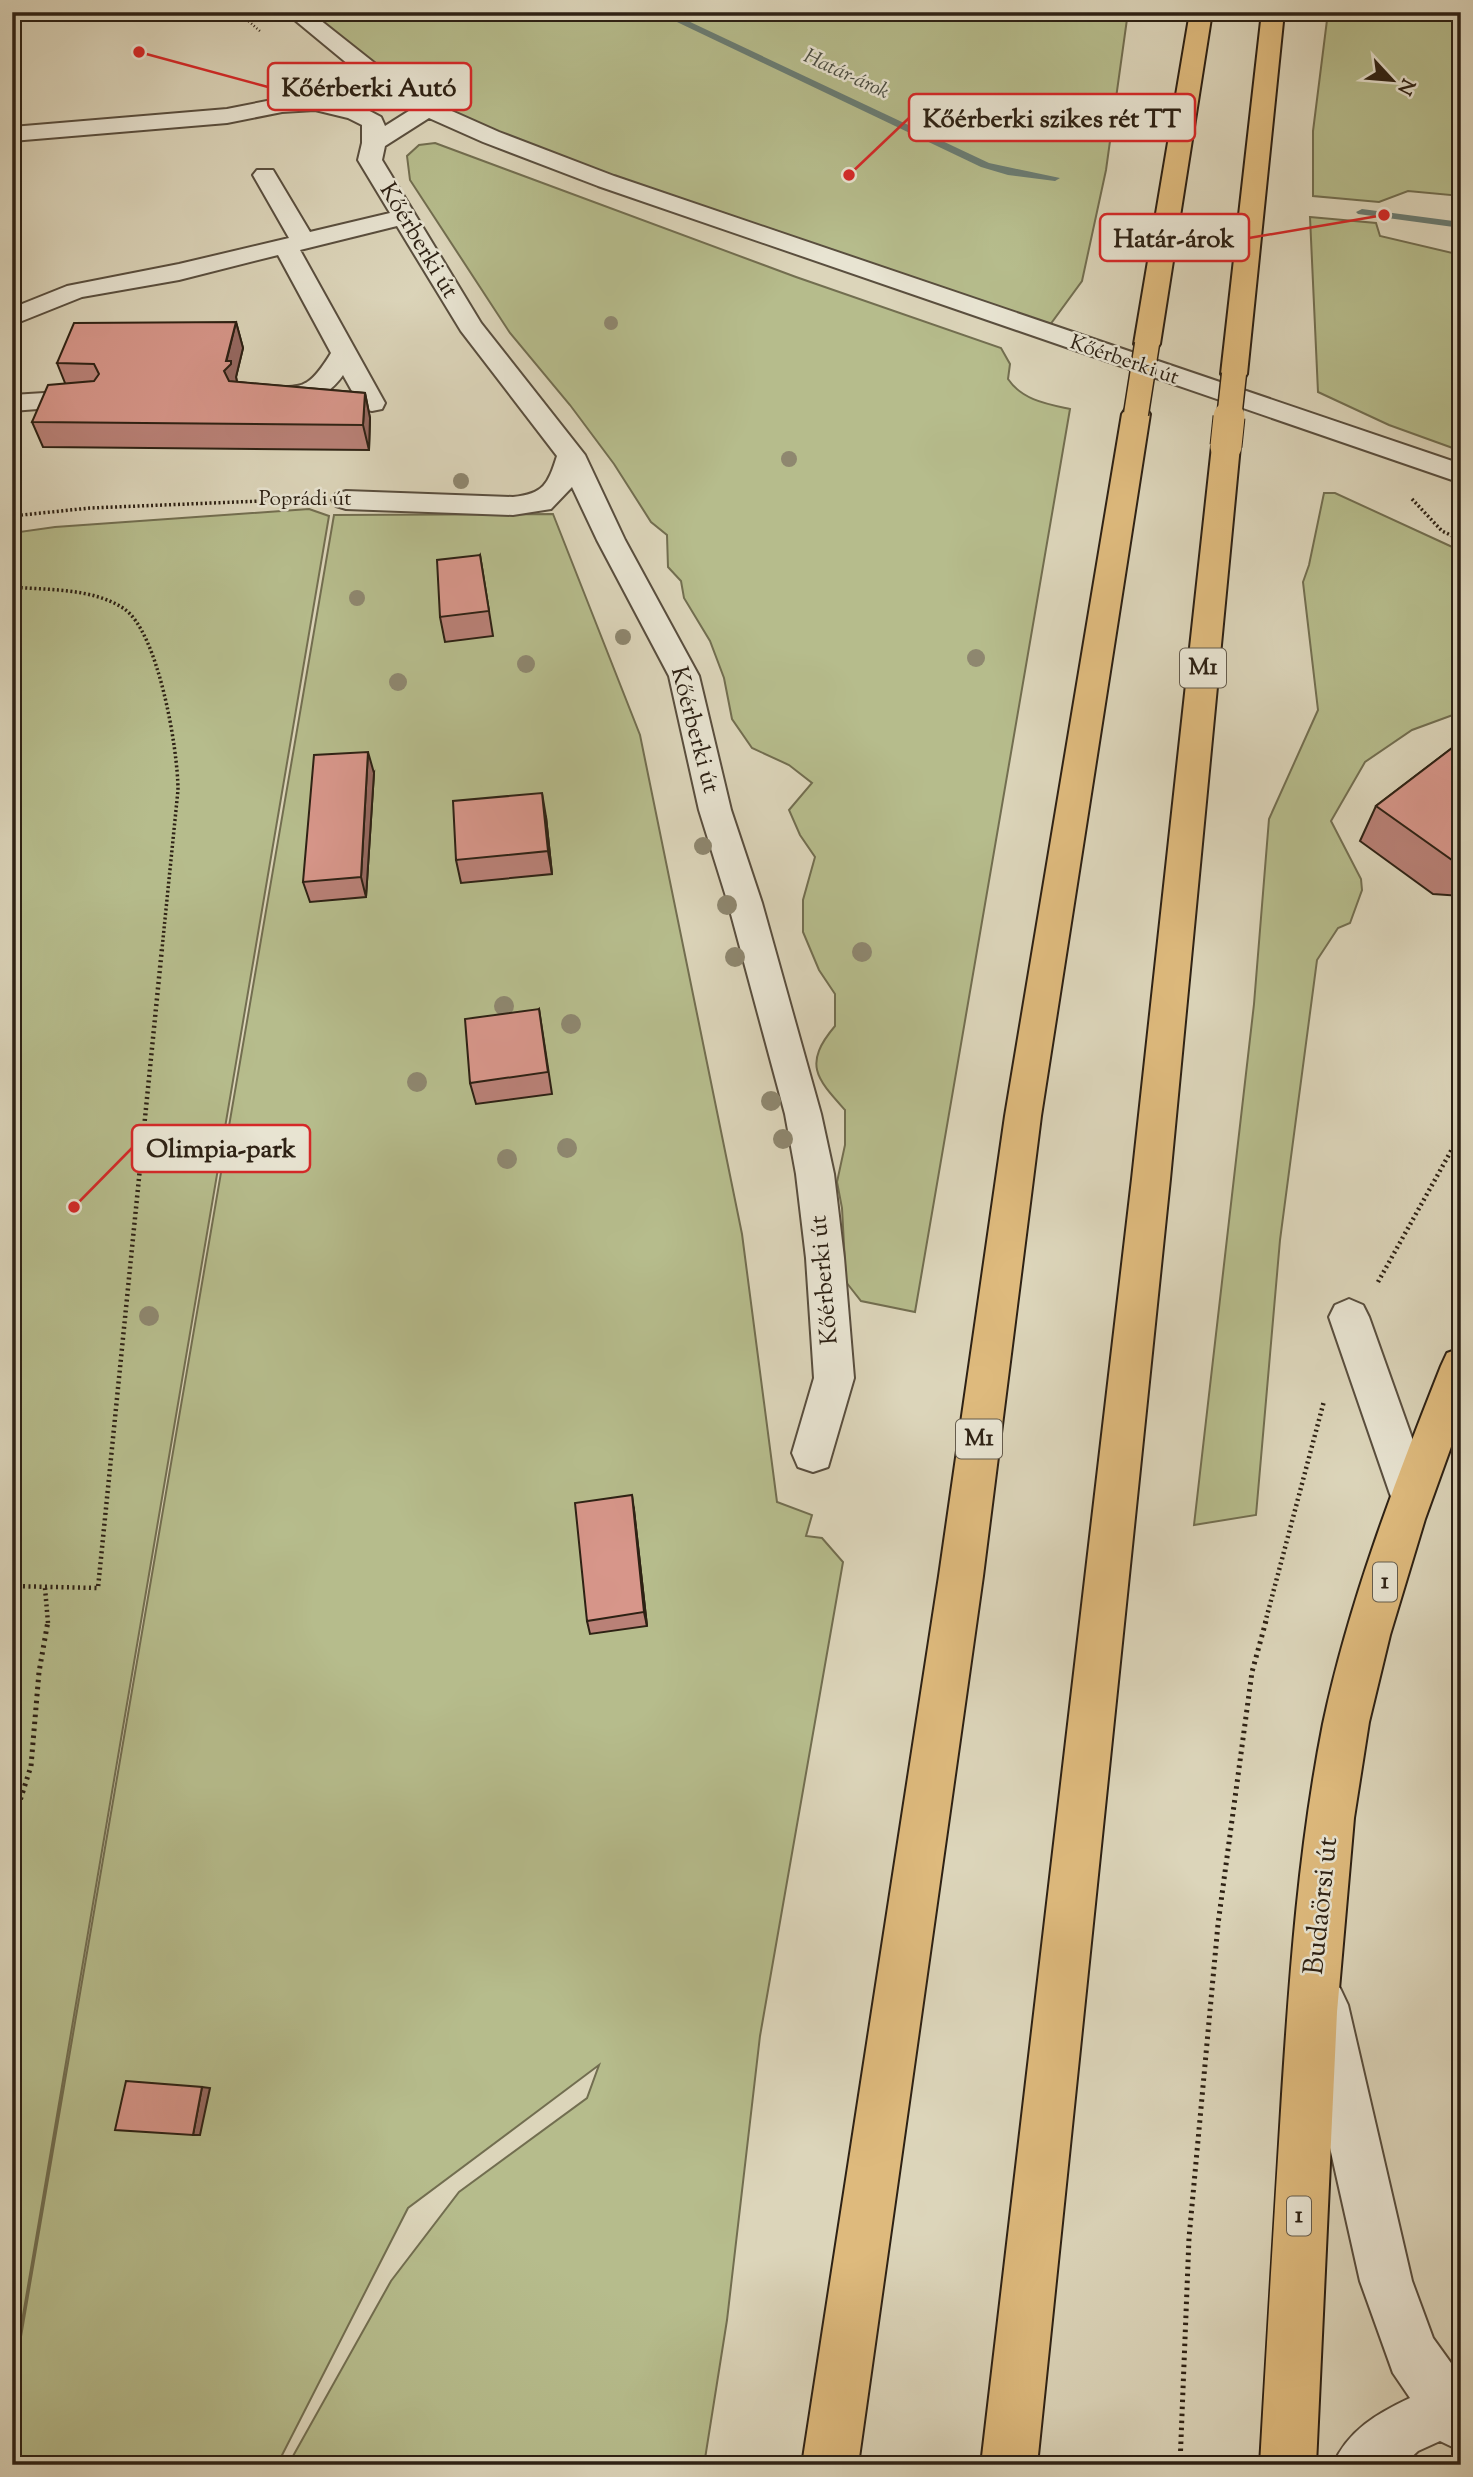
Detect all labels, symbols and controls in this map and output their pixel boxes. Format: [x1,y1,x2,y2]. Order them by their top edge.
water label: Határ-árok [798,42,894,108]
north arrow [1358,46,1428,116]
callout: Kőérberki Autó [268,63,471,110]
text: Kőérberki Autó [282,71,456,108]
text: N [1390,74,1420,99]
callout: Kőérberki szikes rét TT [909,94,1195,141]
text: Kőérberki szikes rét TT [923,102,1182,139]
street label: Kőérberki út [370,177,466,305]
callout: Határ-árok [1100,214,1249,261]
text: Határ-árok [1113,222,1235,259]
street label: Kőérberki út [1065,328,1183,394]
street label: Poprádi út [259,485,351,515]
road number: M1 [1180,648,1226,688]
street label: Kőérberki út [661,663,727,797]
callout: Olimpia-park [132,1125,310,1172]
text: Olimpia-park [146,1132,297,1169]
street label: Kőérberki út [802,1214,848,1346]
road number: M1 [956,1420,1002,1458]
road number: 1 [1373,1562,1397,1602]
street label: Budaörsi út [1295,1835,1349,1977]
road number: 1 [1287,2196,1311,2236]

